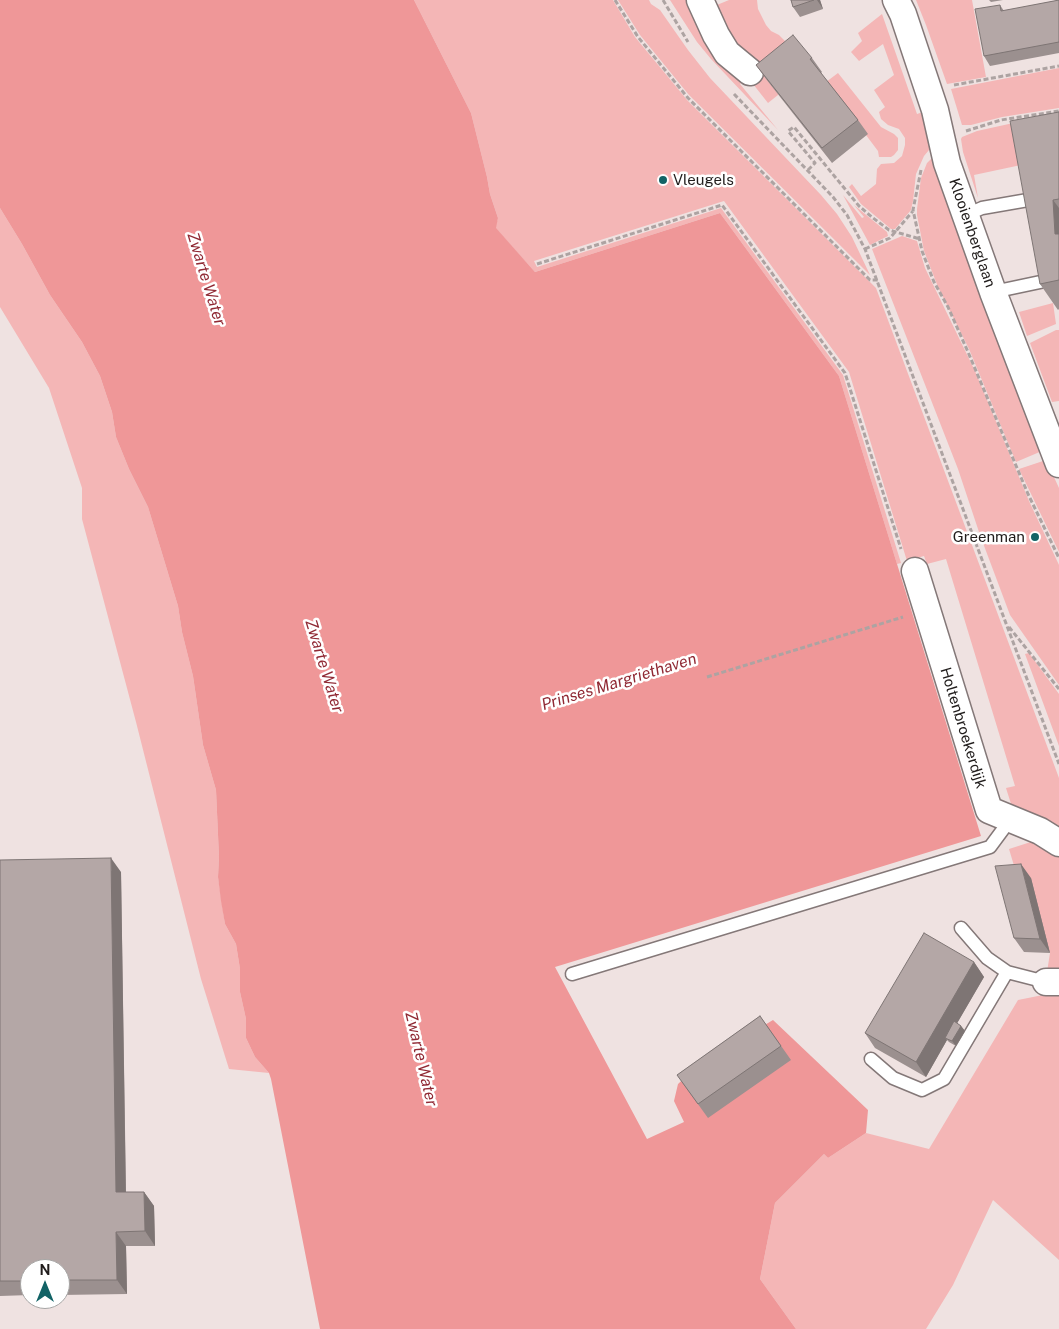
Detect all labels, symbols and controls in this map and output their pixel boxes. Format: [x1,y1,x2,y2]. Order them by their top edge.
place label: Vleugels [673,171,734,189]
marker: Vleugels [657,174,669,186]
street label: Klooienberglaan [945,176,999,290]
water label: Zwarte Water [183,230,229,328]
place label: Greenman [953,528,1025,546]
marker: Greenman [1029,531,1041,543]
water label: Zwarte Water [301,617,347,715]
water label: Prinses Margriethaven [539,649,699,715]
street label: Holtenbroekerdijk [936,665,990,791]
water label: Zwarte Water [401,1010,441,1108]
north arrow [20,1259,70,1309]
text: N [40,1262,50,1278]

